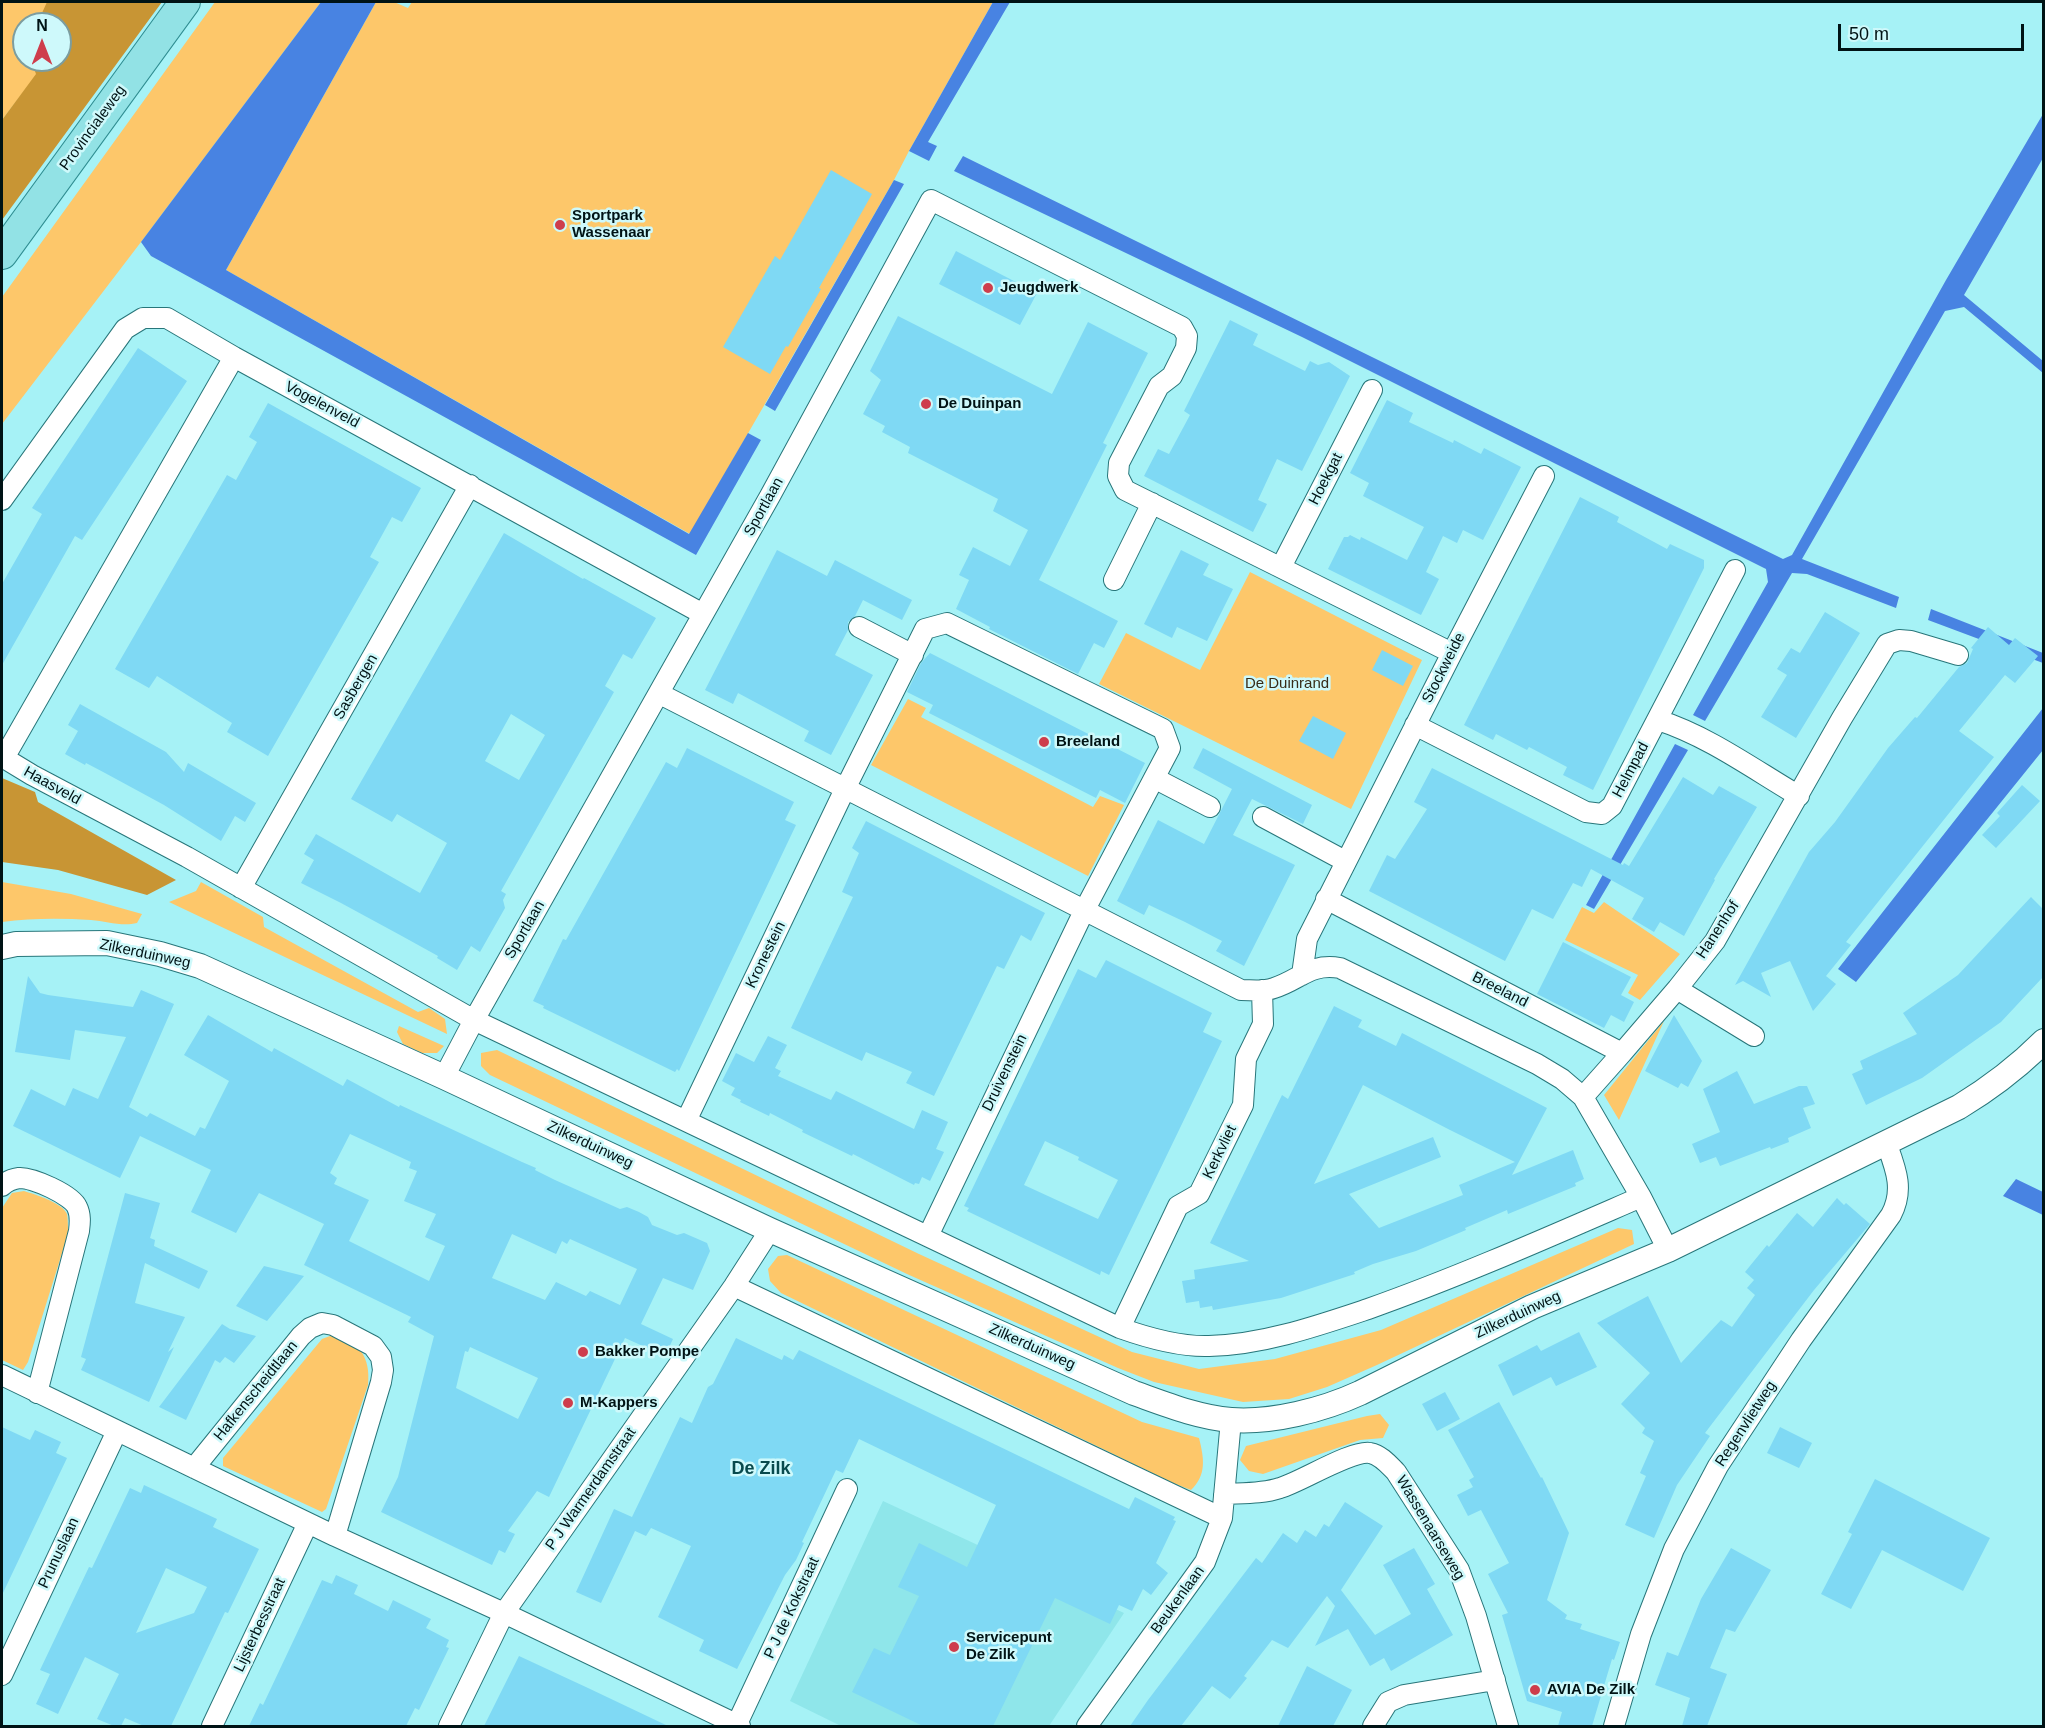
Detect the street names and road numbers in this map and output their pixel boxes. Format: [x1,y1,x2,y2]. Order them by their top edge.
street label: Provincialeweg [56,82,130,174]
street label: Vogelenveld [282,378,362,432]
street label: Hoekgat [1305,450,1347,508]
street label: Sportlaan [741,475,787,539]
street label: Stockweide [1419,630,1469,706]
street label: Sasbergen [330,651,382,723]
street label: Helmpad [1609,739,1653,801]
street label: Haasveld [20,763,84,809]
street label: Sportlaan [501,898,549,962]
street label: Hanenhof [1693,898,1743,962]
street label: Kronestein [742,919,790,991]
street label: Zilkerduinweg [98,936,192,972]
street label: Breeland [1469,968,1531,1012]
street label: Druivenstein [979,1032,1031,1114]
street label: Zilkerduinweg [544,1117,636,1173]
street label: Kerkvliet [1199,1122,1241,1182]
street label: Zilkerduinweg [1472,1287,1564,1343]
street label: Zilkerduinweg [986,1320,1078,1374]
street label: Hafkenscheidtlaan [210,1337,302,1445]
street label: Regenvlietweg [1712,1378,1780,1470]
street label: P J Warmerdamstraat [542,1424,640,1554]
street label: Wassenaarseweg [1392,1473,1468,1583]
street label: Prunuslaan [35,1515,83,1591]
street label: P J de Kokstraat [761,1554,823,1662]
street label: Beukenlaan [1147,1563,1209,1637]
street label: Lijsterbesstraat [230,1575,290,1675]

